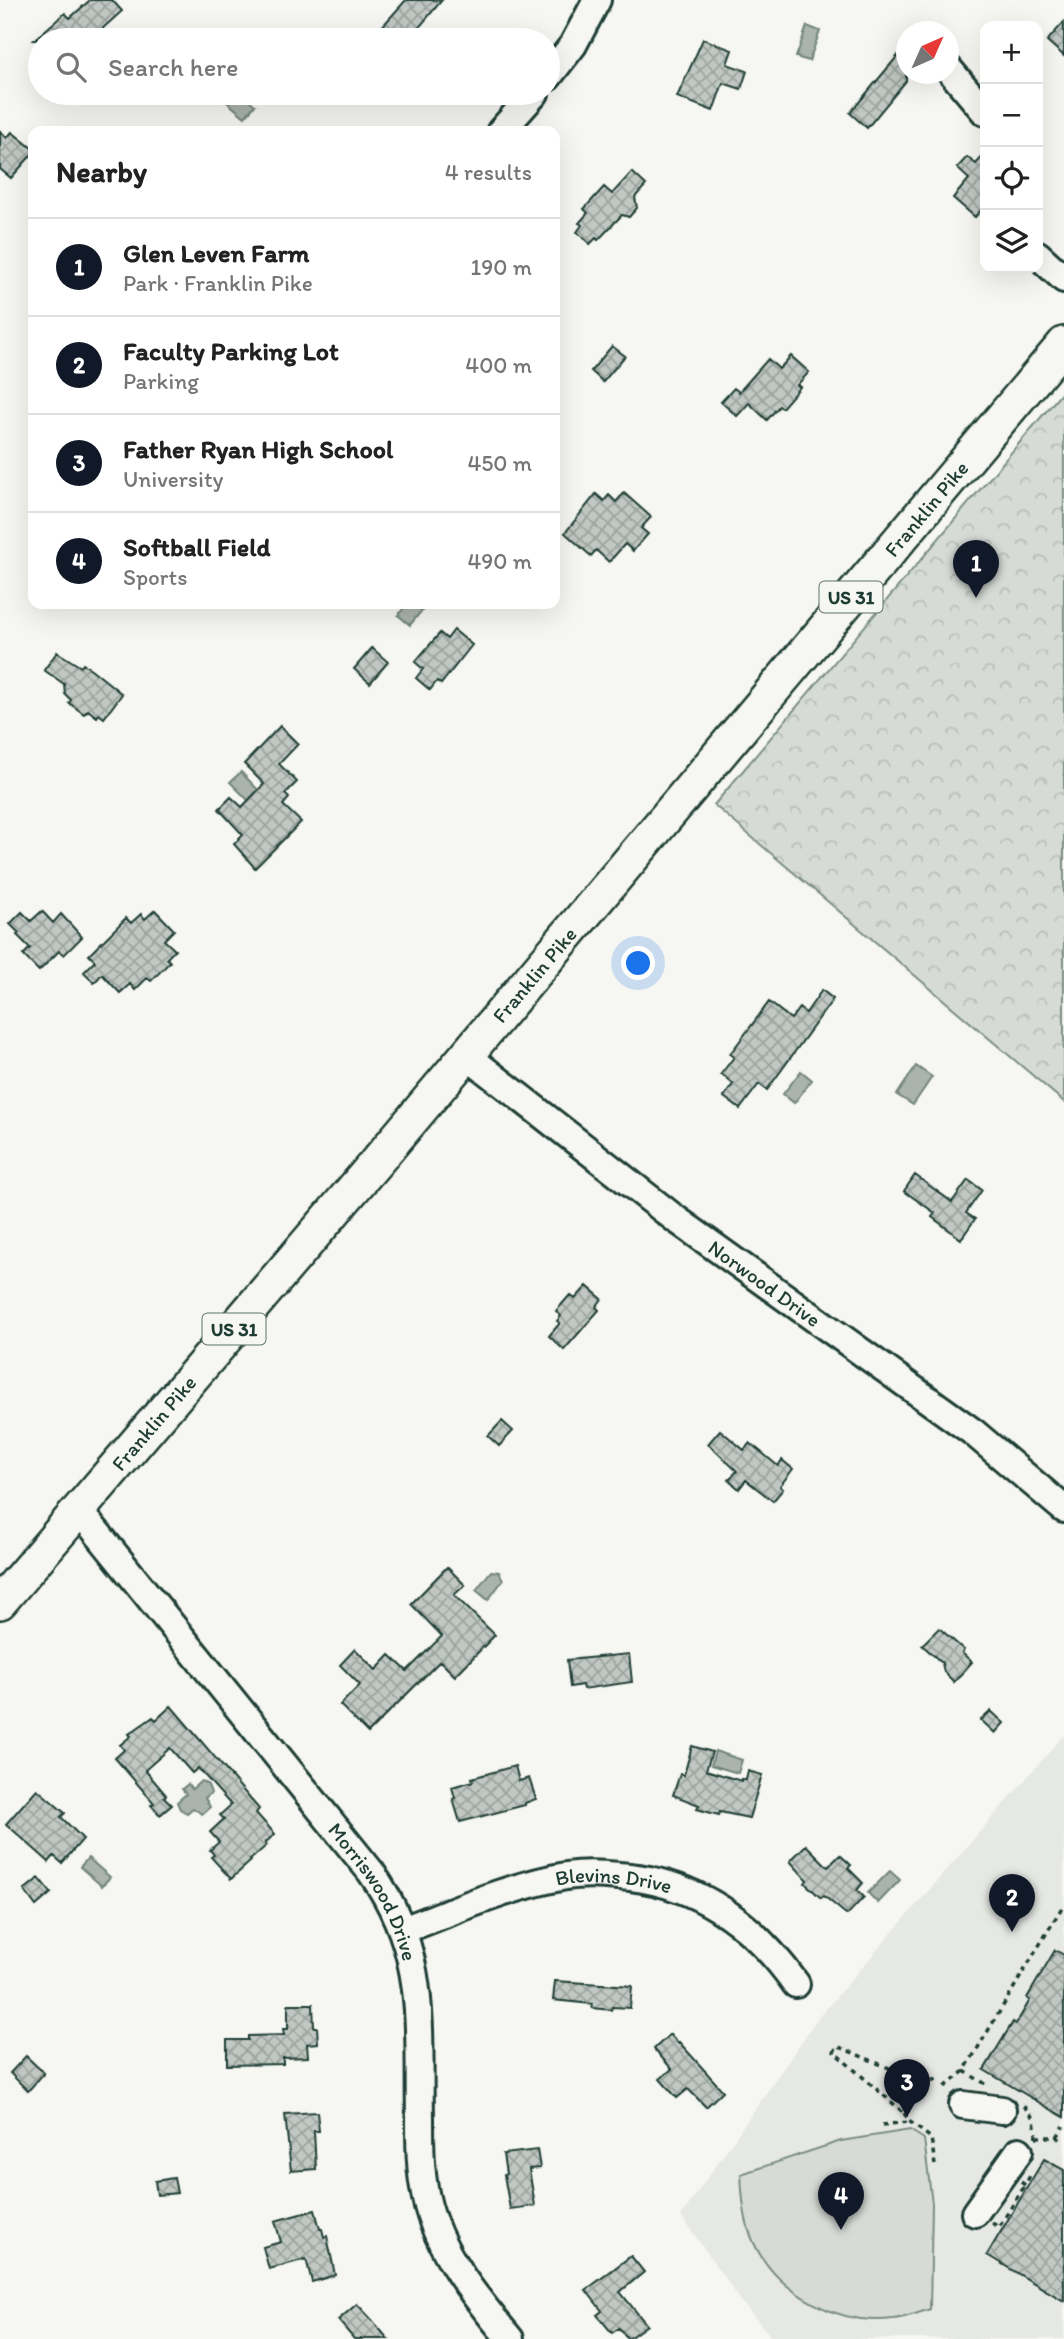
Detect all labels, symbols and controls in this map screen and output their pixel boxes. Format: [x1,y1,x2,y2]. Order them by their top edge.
north arrow [896,21,959,84]
map controls [980,21,1043,273]
button: + [980,21,1043,84]
search box [28,28,560,105]
icon: search [52,48,90,86]
text: Search here [108,51,238,83]
button: − [980,84,1043,147]
button: locate [980,147,1043,210]
text: Nearby [56,153,147,190]
text: 4 results [445,158,532,186]
button: layers [980,210,1043,273]
text: Glen Leven Farm [123,237,309,269]
text: 1 [74,253,84,281]
text: 190 m [471,253,532,281]
text: Park · Franklin Pike [123,269,313,297]
text: Faculty Parking Lot [123,335,339,367]
text: 2 [73,351,85,379]
text: 400 m [465,351,532,379]
text: Parking [123,367,199,395]
text: Father Ryan High School [123,433,393,465]
text: 3 [73,449,85,477]
text: 450 m [467,449,532,477]
street label: Franklin Pike [879,455,973,561]
text: University [123,465,223,493]
text: Softball Field [123,531,271,563]
pin: 1 [953,540,999,598]
text: 4 [72,547,86,575]
text: 490 m [467,547,532,575]
text: Sports [123,563,187,591]
road number: US 31 [820,582,882,612]
street label: Franklin Pike [487,921,581,1027]
your location [621,946,655,980]
street label: Norwood Drive [704,1234,826,1332]
road number: US 31 [202,1314,266,1344]
street label: Franklin Pike [106,1370,201,1475]
street label: Morriswood Drive [323,1817,423,1963]
street label: Blevins Drive [553,1862,675,1898]
pin: 2 [989,1874,1035,1932]
pin: 3 [884,2059,930,2117]
pin: 4 [818,2172,864,2230]

